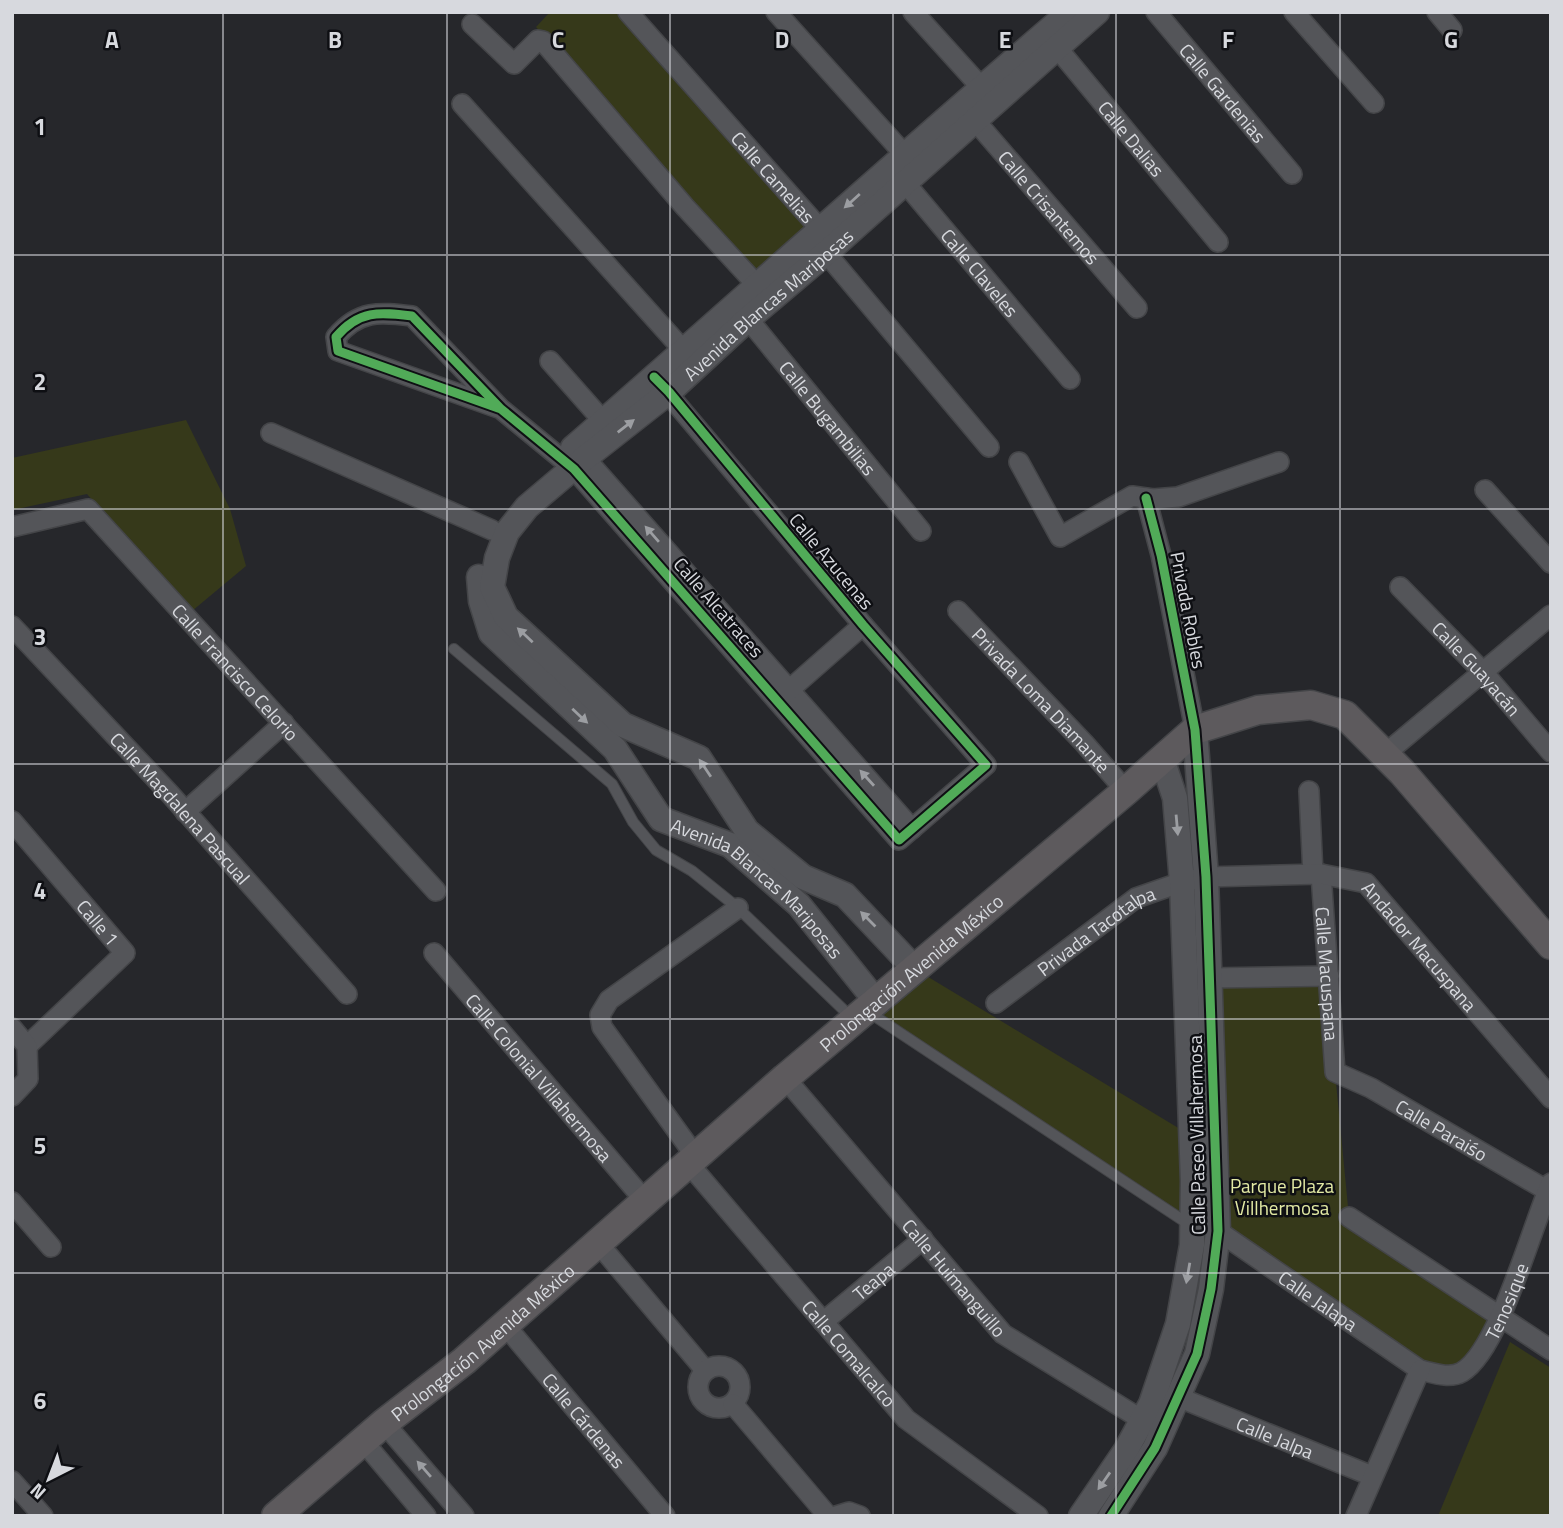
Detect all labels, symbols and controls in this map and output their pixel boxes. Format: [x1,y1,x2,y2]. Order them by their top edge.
text: A [105,22,119,57]
text: B [328,22,342,57]
text: C [552,22,564,57]
text: D [775,22,789,57]
text: E [999,22,1011,57]
text: F [1222,22,1234,57]
text: G [1444,22,1458,57]
street label: Calle Gardenias [1173,36,1274,149]
street label: Calle Dalias [1092,94,1172,183]
text: 1 [34,109,46,144]
street label: Calle Camelias [725,124,823,229]
street label: Calle Crisantemos [992,143,1107,271]
one-way arrow [844,193,861,209]
street label: Avenida Blancas Mariposas [676,221,859,387]
street label: Calle Claveles [934,222,1026,323]
street label: Calle Bugambilias [773,354,884,481]
text: 2 [34,364,46,399]
one-way arrow [617,419,635,434]
street label: Calle Azucenas [783,506,881,616]
one-way arrow [644,525,660,543]
street label: Privada Robles [1163,549,1215,671]
street label: Calle Alcatraces [667,550,771,664]
street label: Calle Francisco Celorio [166,596,306,747]
street label: Calle Guayacán [1426,614,1529,722]
text: 3 [34,619,46,654]
street label: Privada Loma Diamante [966,620,1118,779]
one-way arrow [517,627,534,643]
one-way arrow [571,708,589,724]
street label: Calle Magdalena Pascual [104,725,258,890]
one-way arrow [698,759,712,777]
one-way arrow [859,769,875,787]
street label: Avenida Blancas Mariposas [667,810,851,965]
one-way arrow [1172,815,1183,837]
text: 4 [34,873,46,908]
street label: Andador Macuspana [1356,874,1485,1018]
street label: Privada Tacotalpa [1030,878,1159,982]
street label: Prolongación Avenida México [812,886,1009,1058]
street label: Calle 1 [70,892,127,952]
street label: Calle Macuspana [1309,906,1347,1042]
one-way arrow [860,910,877,927]
street label: Calle Colonial Villahermosa [459,986,620,1168]
street label: Calle Paseo Villahermosa [1180,1034,1212,1235]
street label: Calle Paraiśo [1390,1091,1493,1168]
text: 5 [34,1128,46,1163]
park label: Parque Plaza Villhermosa [1230,1171,1335,1222]
street label: Calle Huimanguillo [896,1212,1014,1343]
street label: Teapa [846,1254,901,1307]
street label: Prolongación Avenida México [384,1256,581,1428]
street label: Tenosique [1477,1259,1535,1345]
one-way arrow [1182,1262,1193,1284]
street label: Calle Jalapa [1273,1262,1365,1338]
street label: Calle Comalcalco [796,1293,904,1413]
street label: Calle Cárdenas [536,1366,633,1474]
text: 6 [34,1383,47,1418]
street label: Calle Jalpa [1232,1408,1319,1466]
north arrow [14,1444,84,1514]
one-way arrow [416,1460,432,1478]
one-way arrow [1097,1472,1111,1490]
text: N [23,1477,52,1507]

